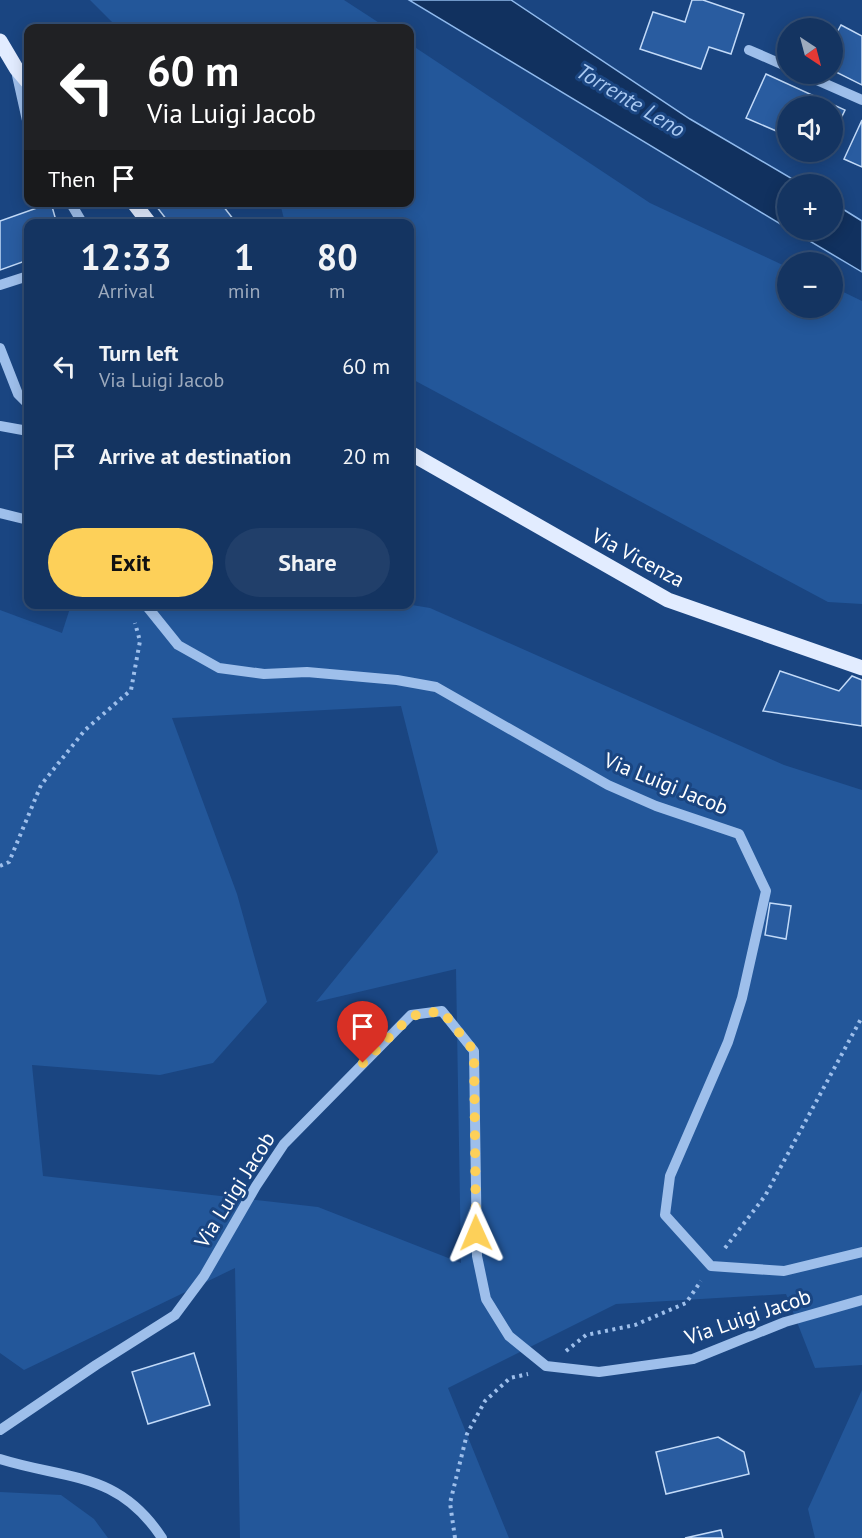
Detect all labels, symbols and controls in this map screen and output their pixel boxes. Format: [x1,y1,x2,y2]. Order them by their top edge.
north arrow [777,18,843,84]
map controls [777,18,843,318]
text: 60 m [147,43,239,98]
icon: left [48,48,126,126]
water label: Torrente Leno [572,57,690,143]
text: Via Luigi Jacob [147,96,316,130]
button: sound [777,96,843,162]
icon: arrive [107,162,140,195]
text: Then [48,165,95,193]
button: + [777,174,843,240]
text: 12:33 [80,233,172,280]
text: 1 [234,233,254,280]
text: 80 [317,233,358,280]
button: − [777,252,843,318]
text: Arrival [98,278,154,304]
text: min [228,278,261,304]
text: m [329,278,345,304]
text: Turn left [99,339,179,367]
icon: left [48,350,81,383]
text: 60 m [342,352,390,380]
text: Via Luigi Jacob [99,367,224,393]
icon: arrive [48,440,81,473]
text: Arrive at destination [99,442,291,470]
text: 20 m [342,442,390,470]
street label: Via Vicenza [586,521,689,593]
button: Exit [48,528,213,597]
button: Share [225,528,390,597]
street label: Via Luigi Jacob [599,746,732,821]
pin [337,1001,388,1063]
icon: arrive [346,1010,379,1043]
street label: Via Luigi Jacob [188,1127,281,1254]
position arrow [444,1201,508,1265]
street label: Via Luigi Jacob [680,1282,814,1351]

